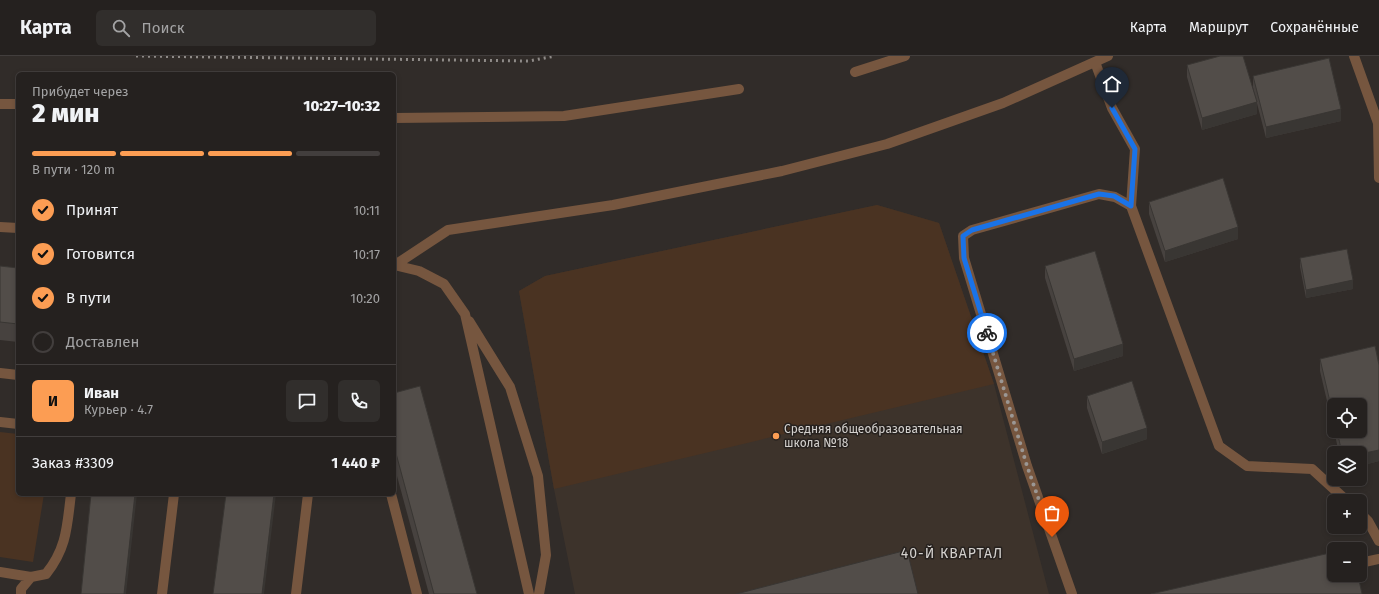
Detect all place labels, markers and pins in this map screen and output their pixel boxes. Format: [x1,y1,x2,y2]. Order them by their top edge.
pin [1095,67,1129,108]
place label: Средняя общеобразовательная школа №18 [784,422,963,450]
marker: Средняя общеобразовательная школа №18 [771,431,781,441]
pin [1035,496,1069,537]

